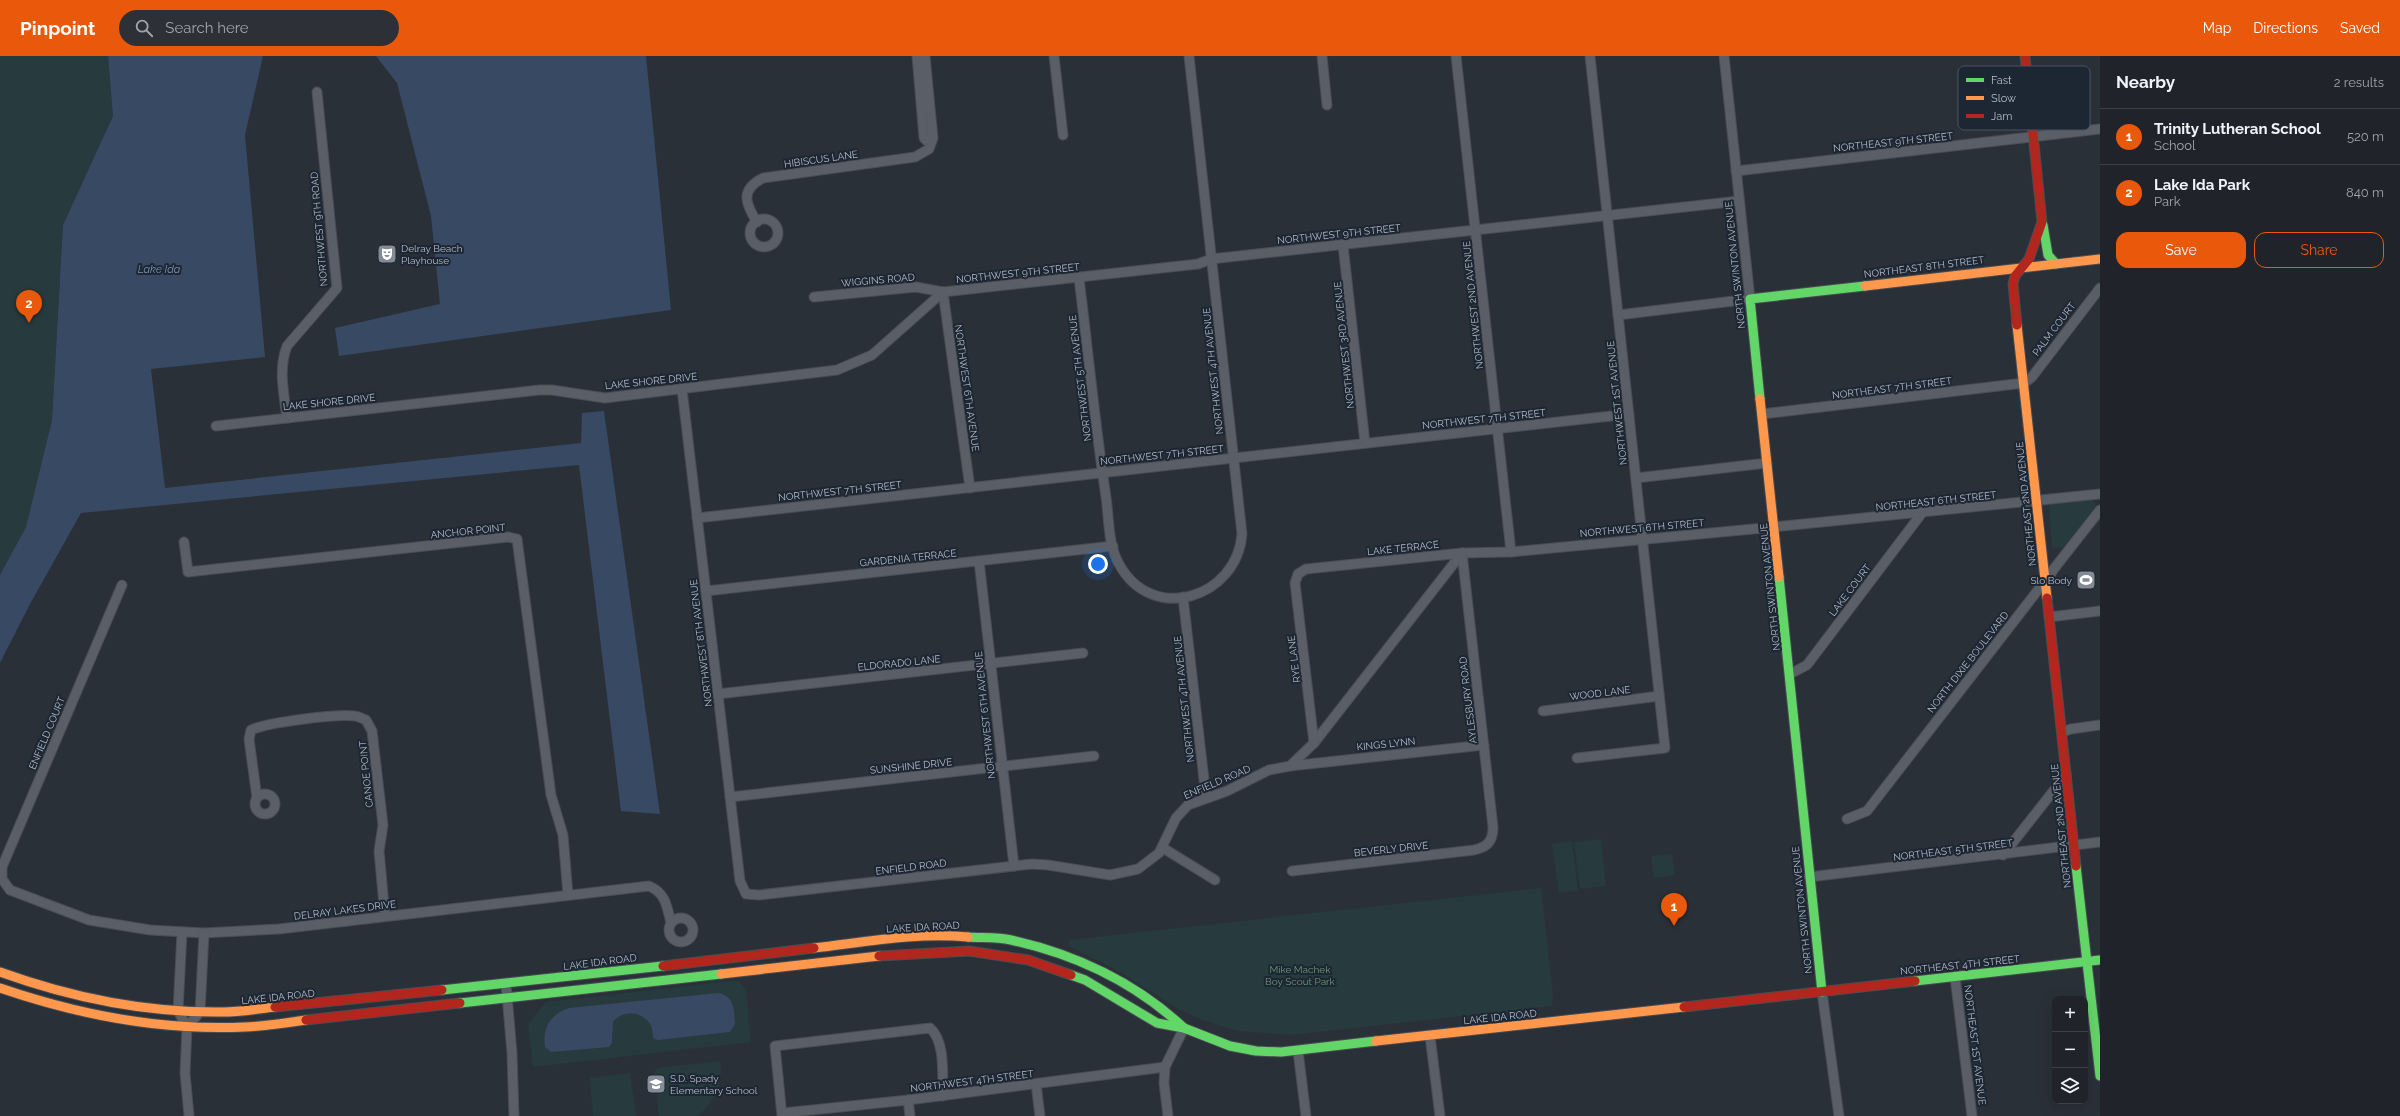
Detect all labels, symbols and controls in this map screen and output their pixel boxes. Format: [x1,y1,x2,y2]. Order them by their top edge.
search box [119,10,399,46]
text: Pinpoint [20,17,95,39]
icon: search [133,17,155,39]
text: Search here [165,19,249,37]
text: Map [2203,20,2231,36]
text: Directions [2253,20,2318,36]
text: Saved [2340,20,2380,36]
legend [1958,66,2090,130]
text: Nearby [2116,72,2175,92]
text: Fast [1991,74,2012,87]
text: 2 results [2334,75,2384,90]
text: Slow [1991,92,2016,105]
text: Jam [1991,110,2012,123]
text: Trinity Lutheran School [2154,120,2321,138]
text: 1 [2126,129,2132,144]
text: 520 m [2347,129,2384,144]
street label: NORTHEAST 9TH STREET [1833,130,1953,154]
text: School [2154,138,2196,153]
street label: HIBISCUS LANE [783,148,859,170]
street label: NORTHWEST 9TH ROAD [309,171,329,287]
text: Lake Ida Park [2154,176,2250,194]
text: 2 [2125,185,2133,200]
text: 840 m [2346,185,2384,200]
text: Park [2154,194,2181,209]
street label: NORTH SWINTON AVENUE [1723,201,1747,329]
street label: NORTHWEST 9TH STREET [1277,222,1401,246]
button: Save [2116,232,2246,268]
button: Share [2254,232,2384,268]
street label: NORTHWEST 2ND AVENUE [1461,240,1485,370]
theatre icon: Delray Beach Playhouse [376,243,398,265]
place label: Delray Beach Playhouse [401,243,463,266]
street label: NORTHEAST 8TH STREET [1863,254,1985,280]
street label: NORTHWEST 9TH STREET [956,261,1080,285]
water label: Lake Ida [138,263,181,276]
street label: WIGGINS ROAD [841,271,915,289]
street label: NORTHWEST 3RD AVENUE [1332,281,1356,409]
pin: 2 [16,290,42,323]
street label: PALM COURT [2030,300,2078,358]
street label: NORTHWEST 4TH AVENUE [1201,307,1225,435]
street label: NORTHWEST 5TH AVENUE [1067,314,1093,442]
street label: NORTHWEST 6TH AVENUE [953,324,981,452]
street label: NORTHWEST 1ST AVENUE [1605,340,1629,466]
street label: LAKE SHORE DRIVE [604,371,698,391]
street label: NORTHEAST 7TH STREET [1832,375,1952,401]
street label: LAKE SHORE DRIVE [282,392,376,412]
street label: NORTHWEST 7TH STREET [1422,407,1546,431]
street label: NORTHEAST 2ND AVENUE [2014,441,2038,567]
street label: NORTHWEST 7TH STREET [1100,443,1224,467]
street label: NORTHWEST 7TH STREET [778,479,902,503]
street label: NORTHEAST 6TH STREET [1875,489,1997,513]
street label: NORTHWEST 6TH STREET [1579,517,1705,539]
street label: ANCHOR POINT [430,522,506,540]
street label: NORTH SWINTON AVENUE [1758,523,1782,651]
street label: LAKE TERRACE [1367,539,1439,557]
street label: GARDENIA TERRACE [859,547,957,569]
your location [1088,554,1108,574]
street label: LAKE COURT [1827,562,1873,618]
sports icon: Slo Body [2075,569,2097,591]
place label: Slo Body [2030,575,2073,586]
street label: NORTHWEST 8TH AVENUE [688,579,714,707]
street label: NORTH DIXIE BOULEVARD [1925,609,2011,715]
street label: NORTHWEST 4TH AVENUE [1172,635,1196,763]
street label: RYE LANE [1286,635,1302,683]
street label: NORTHWEST 6TH AVENUE [973,651,997,779]
street label: ELDORADO LANE [857,653,941,673]
street label: AYLESBURY ROAD [1457,656,1479,744]
street label: WOOD LANE [1569,684,1631,702]
street label: ENFIELD COURT [27,695,67,771]
street label: KINGS LYNN [1356,735,1416,753]
street label: CANOE POINT [357,740,375,808]
street label: SUNSHINE DRIVE [869,756,953,776]
street label: ENFIELD ROAD [1182,763,1252,801]
street label: NORTHEAST 2ND AVENUE [2049,763,2073,889]
street label: NORTHEAST 5TH STREET [1893,837,2013,863]
street label: BEVERLY DRIVE [1353,840,1429,858]
street label: NORTH SWINTON AVENUE [1790,846,1814,974]
street label: ENFIELD ROAD [875,857,947,877]
pin: 1 [1661,893,1687,926]
street label: DELRAY LAKES DRIVE [293,898,397,922]
street label: LAKE IDA ROAD [886,920,960,934]
street label: LAKE IDA ROAD [563,952,637,972]
street label: NORTHEAST 4TH STREET [1900,953,2020,977]
park label: Mike Machek Boy Scout Park [1265,964,1336,987]
street label: NORTHEAST 1ST AVENUE [1962,984,1988,1106]
street label: LAKE IDA ROAD [241,988,315,1006]
map controls [2052,996,2088,1104]
button: + [2052,996,2088,1032]
street label: LAKE IDA ROAD [1463,1008,1537,1026]
button: − [2052,1032,2088,1068]
street label: NORTHWEST 4TH STREET [910,1068,1034,1094]
button: layers [2052,1068,2088,1104]
school or university icon: S.D. Spady Elementary School [645,1073,667,1095]
place label: S.D. Spady Elementary School [670,1073,758,1096]

